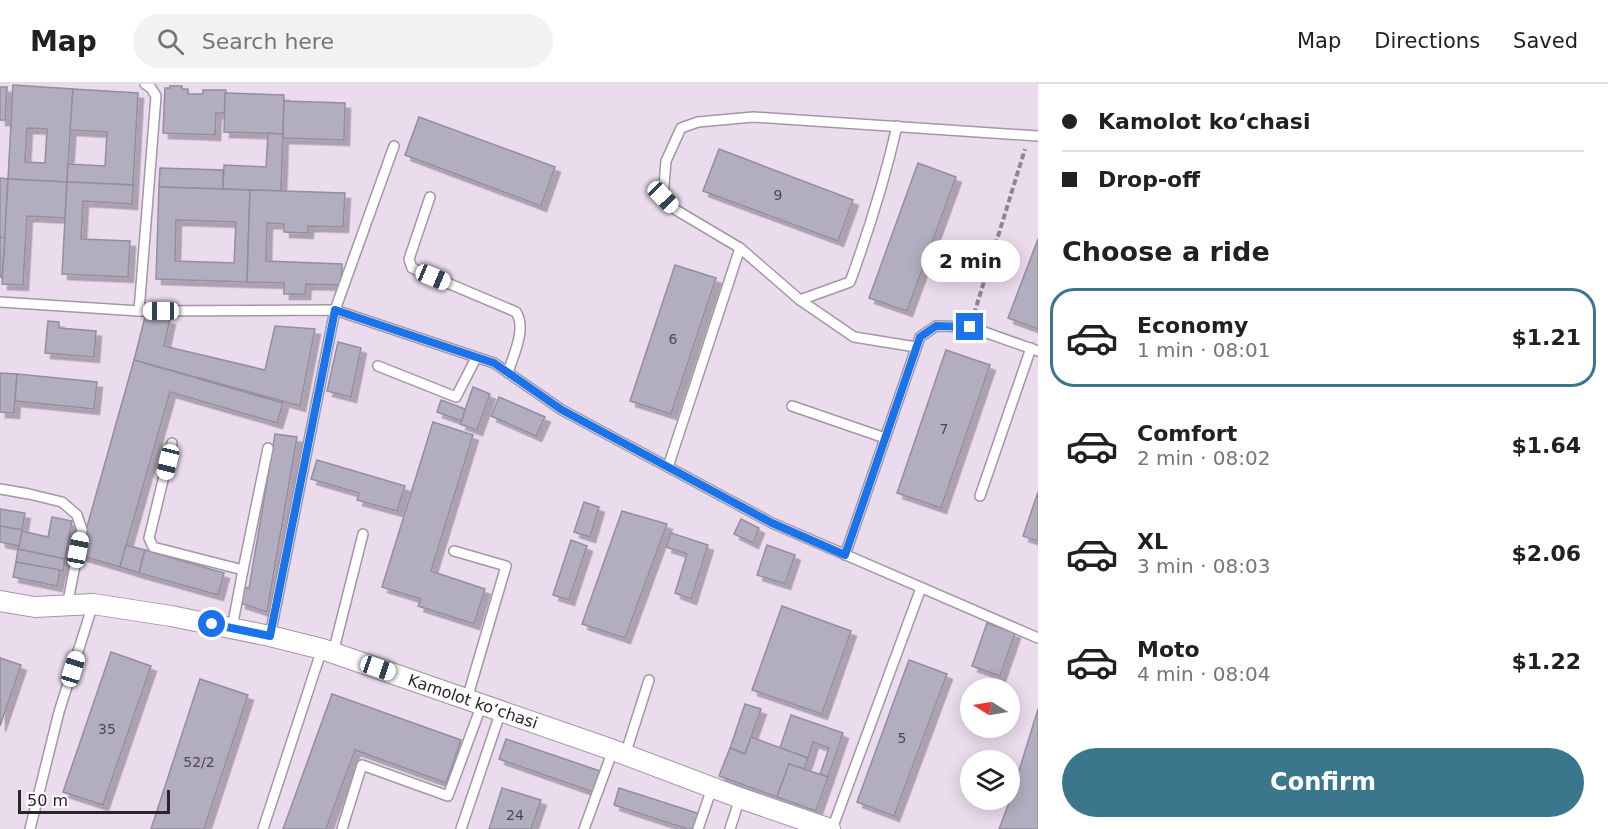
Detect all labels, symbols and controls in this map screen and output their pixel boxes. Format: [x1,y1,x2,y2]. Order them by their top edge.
search box [133,14,553,68]
text: Map [30,25,97,58]
icon: search [154,25,187,58]
text: Search here [202,29,334,54]
text: Map [1297,29,1341,53]
text: Directions [1374,29,1480,53]
text: Saved [1513,29,1578,53]
text: Kamolot koʻchasi [1098,109,1310,134]
text: Drop-off [1098,167,1200,192]
car [644,178,682,216]
house number: 9 [774,187,782,203]
text: Choose a ride [1062,236,1270,267]
callout: 2 min [920,240,1020,282]
text: 2 min [939,249,1002,273]
car [413,262,453,292]
car [143,302,179,320]
icon: car [1065,311,1119,365]
route end [956,313,983,340]
text: Economy [1137,313,1248,338]
text: $1.21 [1511,325,1581,350]
house number: 6 [669,331,678,347]
text: 1 min · 08:01 [1137,338,1271,362]
icon: car [1065,419,1119,473]
house number: 7 [940,421,948,437]
text: Comfort [1137,421,1237,446]
text: $1.64 [1511,433,1581,458]
car [155,442,181,482]
text: 2 min · 08:02 [1137,446,1271,470]
icon: car [1065,527,1119,581]
text: XL [1137,529,1168,554]
car [66,531,90,569]
text: $2.06 [1511,541,1581,566]
text: 3 min · 08:03 [1137,554,1271,578]
route start [198,610,225,637]
icon: car [1065,635,1119,689]
text: Moto [1137,637,1200,662]
car [59,649,87,689]
text: $1.22 [1511,649,1581,674]
car [358,654,398,682]
text: 4 min · 08:04 [1137,662,1271,686]
street label: Kamolot koʻchasi [405,670,540,733]
north arrow [960,678,1020,738]
map controls [960,678,1020,810]
house number: 35 [98,721,116,737]
house number: 5 [898,730,906,746]
button: Confirm [1062,748,1584,817]
button: layers [960,750,1020,810]
house number: 52/2 [183,754,215,770]
scale bar [18,787,170,814]
text: 50 m [27,791,68,810]
house number: 24 [506,807,524,823]

